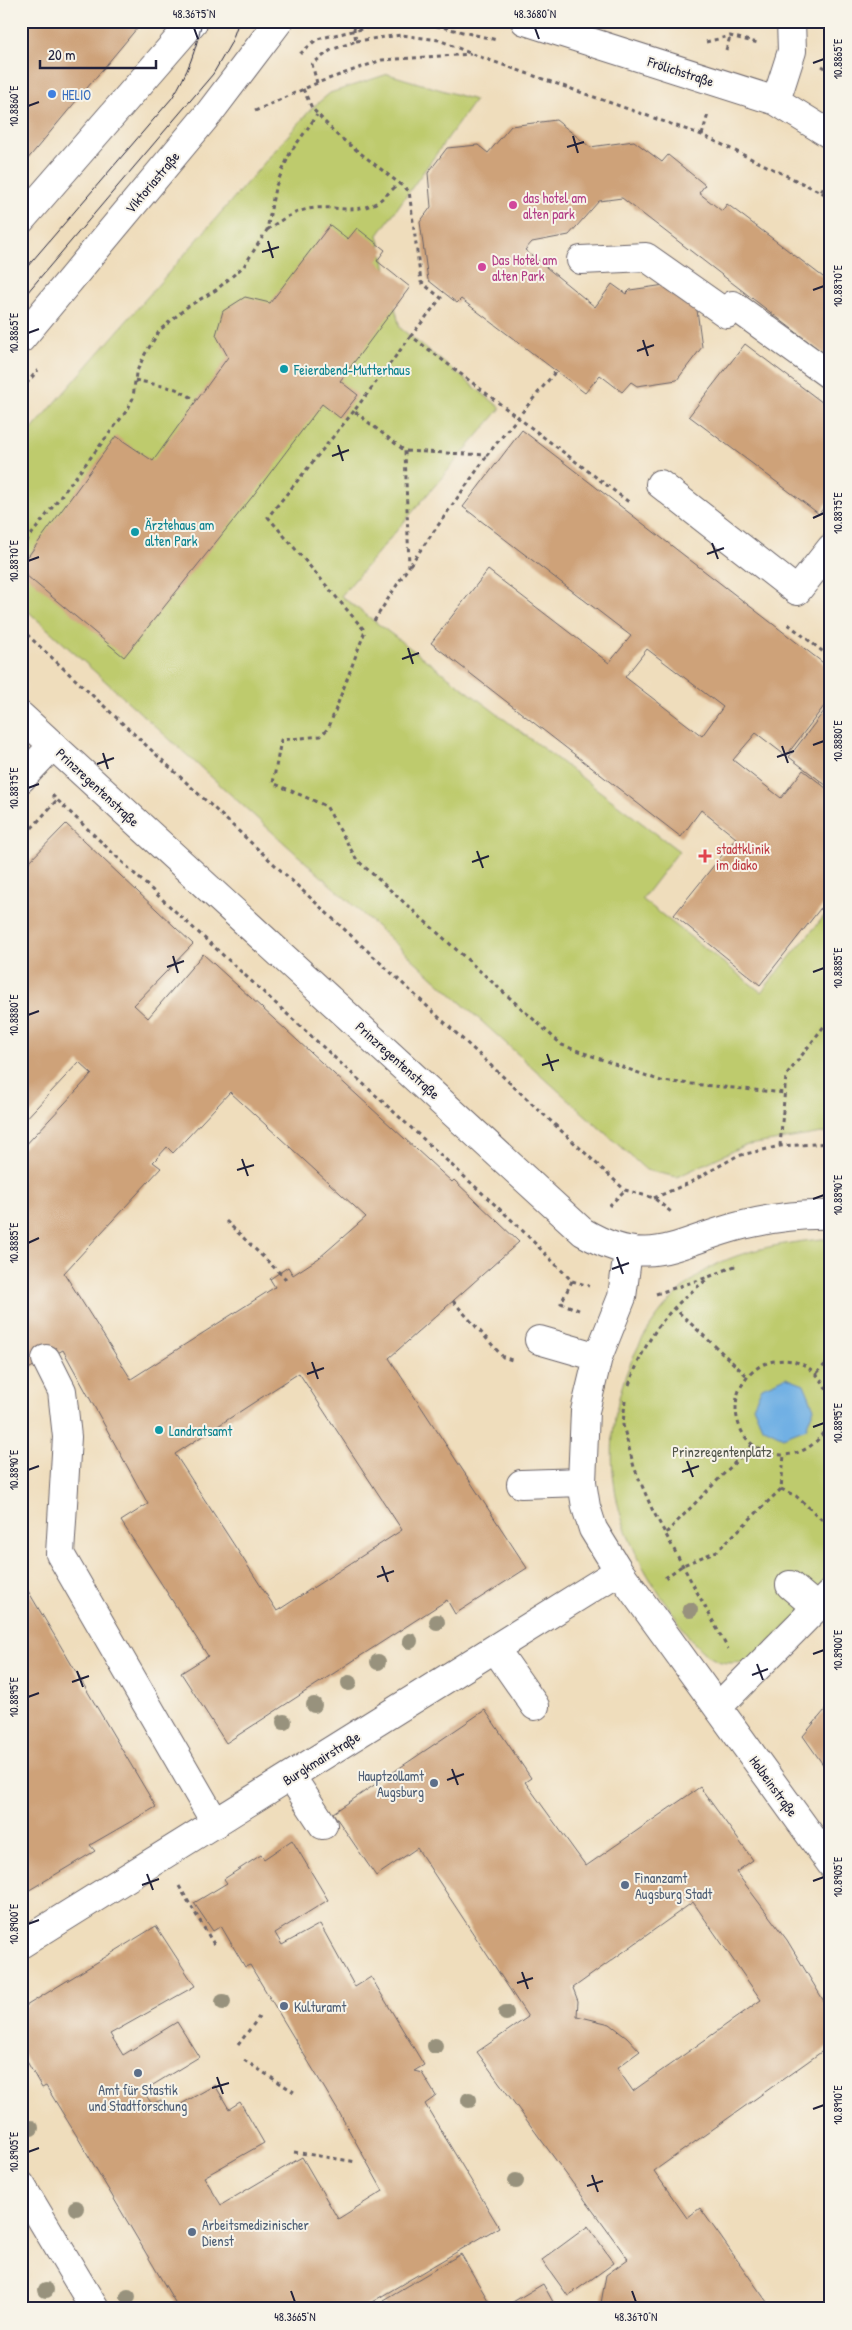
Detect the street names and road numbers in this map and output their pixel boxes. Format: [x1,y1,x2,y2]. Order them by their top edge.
street label: Frölichstraße [644,51,717,92]
street label: Viktoriastraße [121,147,185,218]
street label: Prinzregentenstraße [52,743,144,832]
street label: Prinzregentenstraße [351,1017,445,1104]
street label: Burgkmairstraße [279,1726,364,1790]
street label: Holbeinstraße [745,1752,803,1821]

